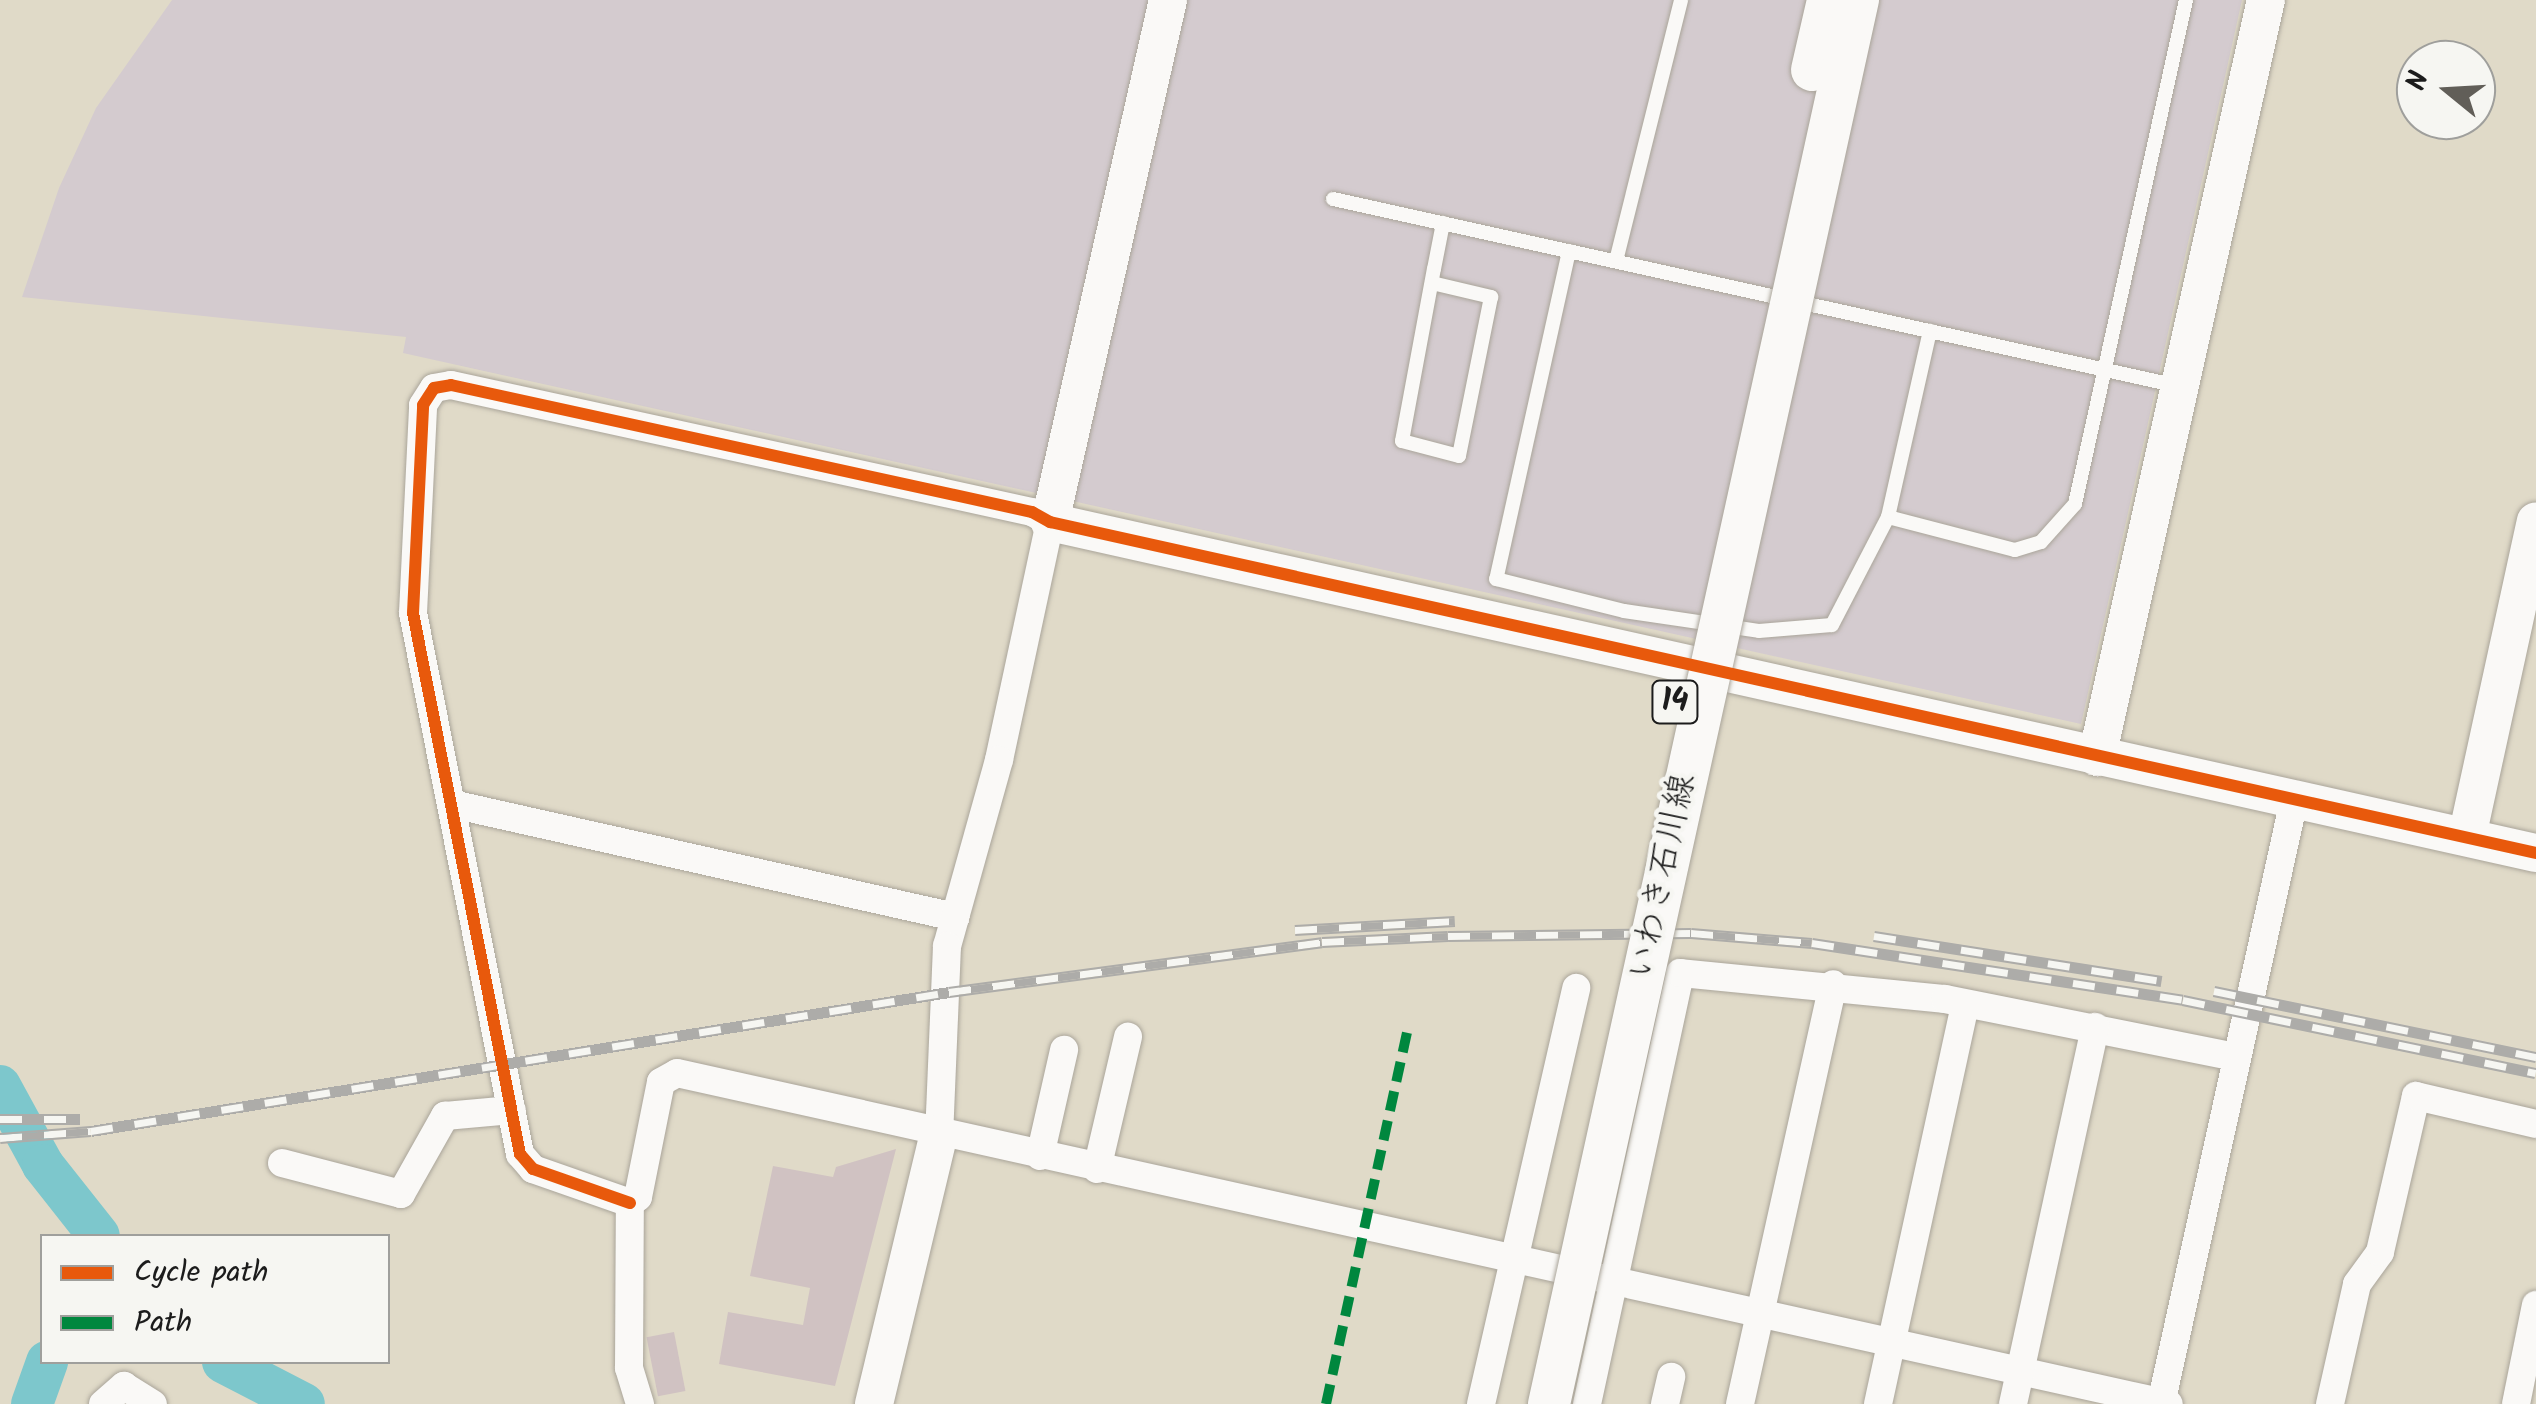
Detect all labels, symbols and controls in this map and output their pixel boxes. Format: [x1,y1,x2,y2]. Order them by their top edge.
north arrow [2396,40,2496,140]
text: N [2395,66,2443,97]
road number: 14 [1650,675,1700,729]
street label: いわき石川線 [1621,770,1705,984]
legend [40,1234,390,1364]
text: Cycle path [134,1249,268,1297]
text: Path [134,1299,192,1347]

